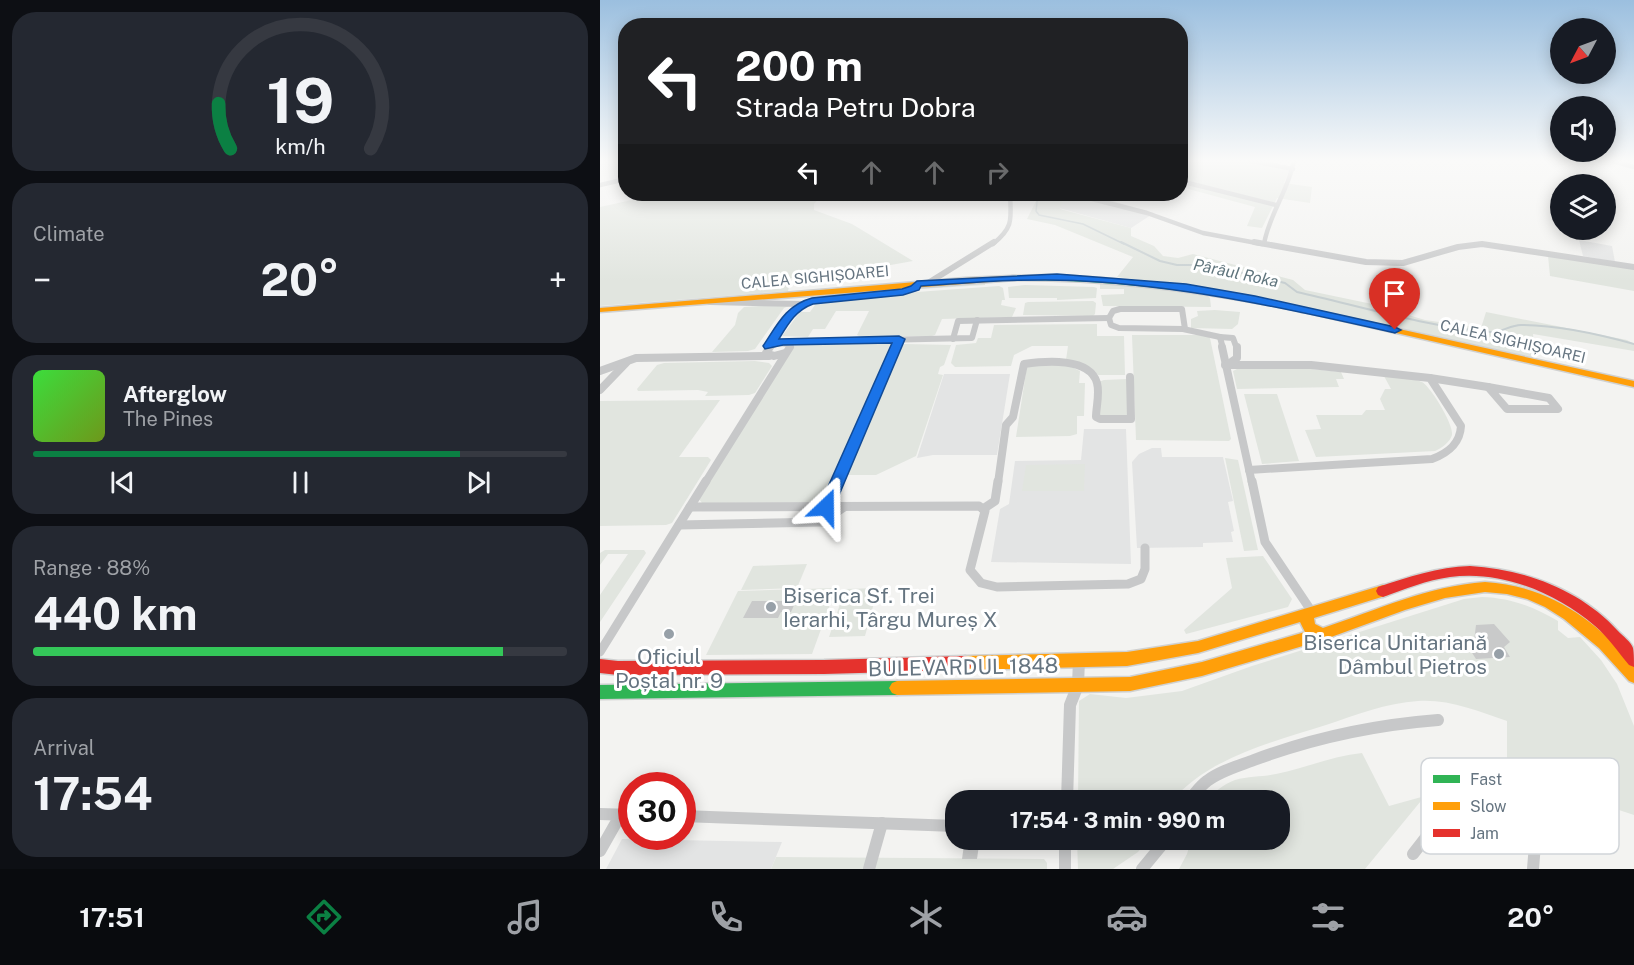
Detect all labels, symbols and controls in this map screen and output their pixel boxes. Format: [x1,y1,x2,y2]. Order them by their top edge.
north arrow [1550,18,1616,84]
map controls [1550,18,1616,240]
text: 200 m [735,41,863,90]
icon: left [636,42,714,120]
text: 19 [266,64,334,137]
text: Strada Petru Dobra [735,91,976,123]
button: sound [1550,96,1616,162]
text: km/h [275,134,325,159]
icon: left [792,156,825,189]
icon: ahead [855,156,888,189]
icon: ahead [918,156,951,189]
icon: right [981,156,1014,189]
button: layers [1550,174,1616,240]
text: Climate [33,222,105,246]
text: 20° [261,253,339,306]
water label: Pârâul Roka [1192,255,1280,291]
text: − [33,261,51,299]
text: + [549,261,567,299]
street label: CALEA SIGHIȘOAREI [740,262,890,292]
pin [1369,268,1420,330]
icon: arrive [1378,277,1411,310]
street label: CALEA SIGHIȘOAREI [1439,316,1587,366]
text: Afterglow [123,381,227,407]
text: The Pines [123,407,213,431]
icon: previous [106,466,139,499]
icon: pause [284,466,317,499]
icon: next [462,466,495,499]
position arrow [794,475,858,539]
text: Range · 88% [33,556,150,580]
place label: Biserica Sf. Trei Ierarhi, Târgu Mureș X [783,583,997,632]
text: 440 km [33,587,198,640]
marker: Biserica Sf. Trei Ierarhi, Târgu Mureș X [764,600,778,614]
marker: Oficiul Poștal nr. 9 [662,627,676,641]
place label: Biserica Unitariană Dâmbul Pietros [1303,630,1487,679]
place label: Oficiul Poștal nr. 9 [615,644,723,693]
marker: Biserica Unitariană Dâmbul Pietros [1492,647,1506,661]
street label: BULEVARDUL 1848 [868,653,1058,681]
text: Arrival [33,736,95,760]
legend [1421,758,1619,854]
text: 17:54 [33,767,152,820]
text: Fast [1470,770,1502,789]
speed limit sign: 30 [618,772,696,850]
text: Slow [1470,797,1507,816]
text: 17:54 · 3 min · 990 m [1010,807,1225,833]
text: Jam [1470,824,1499,843]
icon: directions [303,896,345,938]
icon: music [504,896,546,938]
icon: phone [705,896,747,938]
icon: climate [905,896,947,938]
icon: car [1106,896,1148,938]
icon: filters [1307,896,1349,938]
text: 17:51 [79,901,145,933]
text: 20° [1507,901,1555,933]

